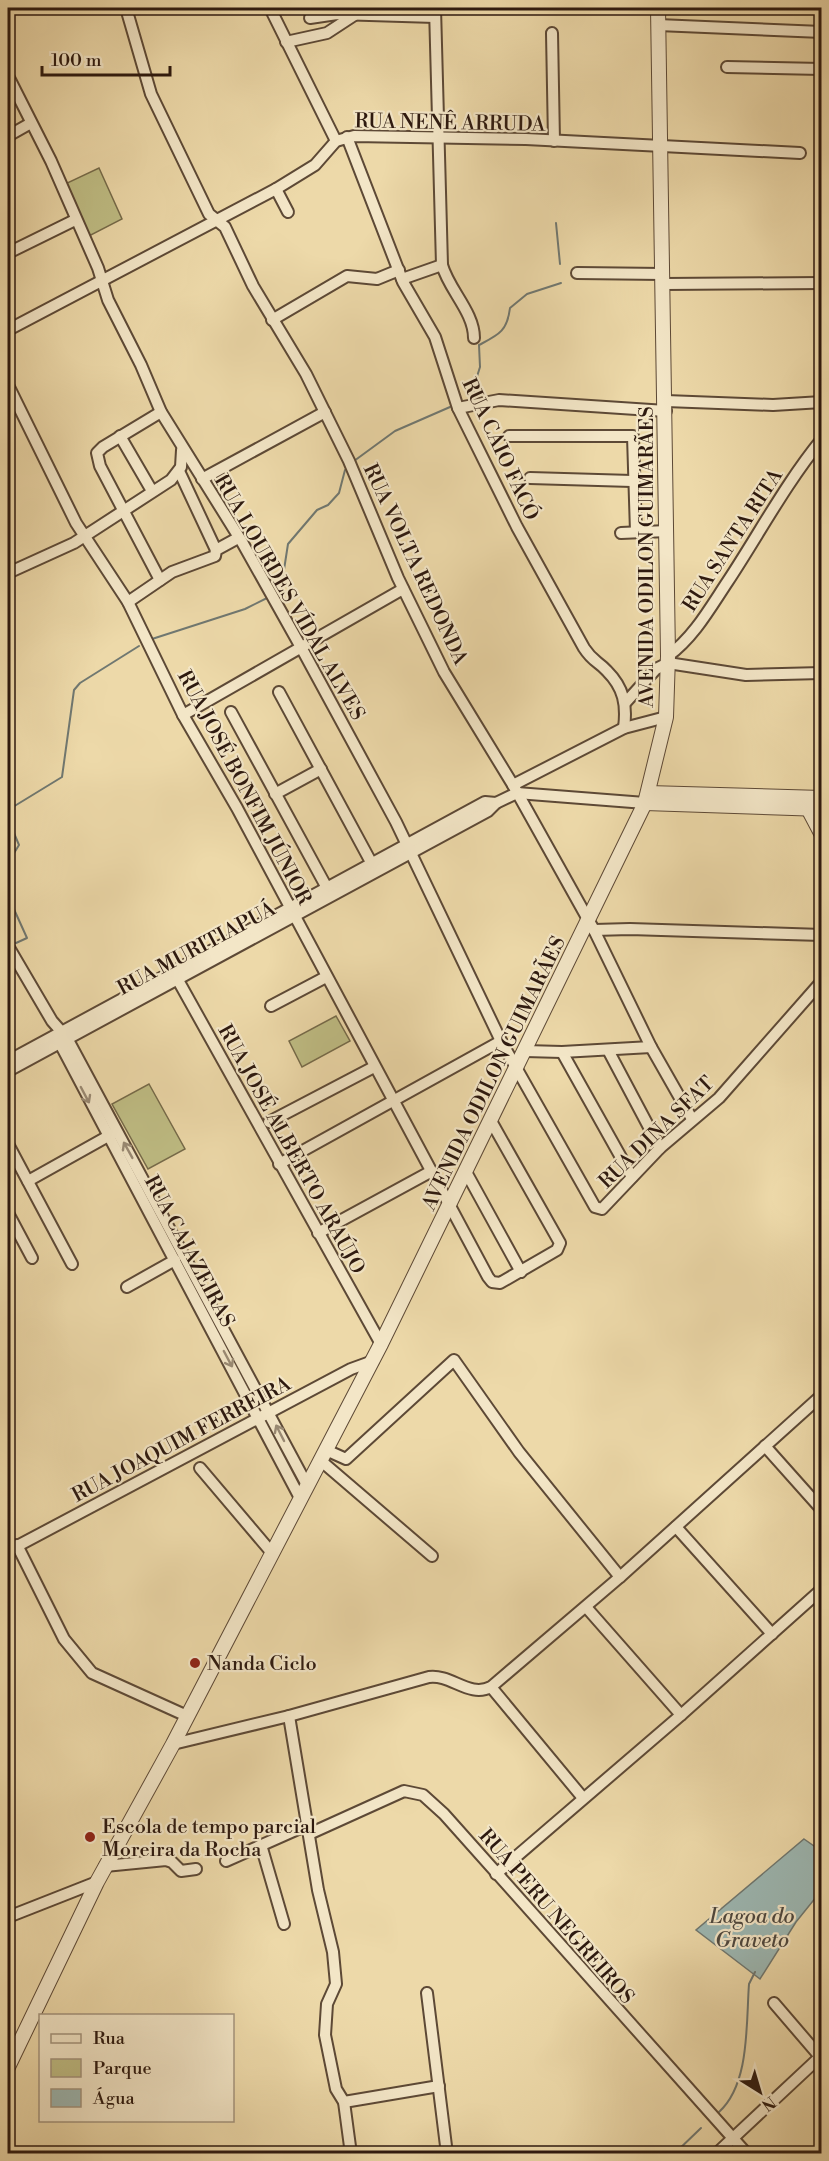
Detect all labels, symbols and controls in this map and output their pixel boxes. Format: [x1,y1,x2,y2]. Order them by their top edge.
scale bar [42,39,170,77]
text: 100 m [51,49,102,72]
street label: RUA NENÊ ARRUDA [354,108,547,138]
street label: RUA CAIO FACÓ [456,374,544,525]
street label: AVENIDA ODILON GUIMARÃES [633,406,660,709]
street label: RUA VOLTA REDONDA [357,460,473,670]
street label: RUA SANTA RITA [678,464,789,617]
street label: RUA LOURDES VÍDAL ALVES [208,470,370,725]
street label: RUA JOSÉ BONFIM JÚNIOR [171,666,318,910]
street label: RUA MURITIAPUÁ [113,896,281,1002]
street label: AVENIDA ODILON GUIMARÃES [415,932,572,1216]
street label: RUA JOSÉ ALBERTO ARAÚJO [212,1020,371,1279]
street label: RUA DINA SFAT [594,1072,720,1195]
one-way arrow [80,1085,91,1103]
one-way arrow [122,1142,134,1159]
street label: RUA CAJAZEIRAS [138,1171,239,1332]
one-way arrow [223,1349,234,1367]
street label: RUA JOAQUIM FERREIRA [68,1371,296,1509]
one-way arrow [274,1425,285,1443]
place label: Nanda Ciclo [207,1652,317,1677]
marker: Nanda Ciclo [188,1656,202,1670]
place label: Escola de tempo parcial Moreira da Rocha [102,1815,316,1863]
street label: RUA PERU NEGREIROS [473,1824,639,2010]
marker: Escola de tempo parcial Moreira da Rocha [83,1830,97,1844]
water label: Lagoa do Graveto [709,1904,794,1954]
legend [39,2014,234,2122]
text: Rua [93,2027,126,2050]
text: Parque [93,2057,152,2080]
north arrow [730,2062,790,2122]
text: Água [92,2087,135,2110]
text: N [757,2091,779,2115]

